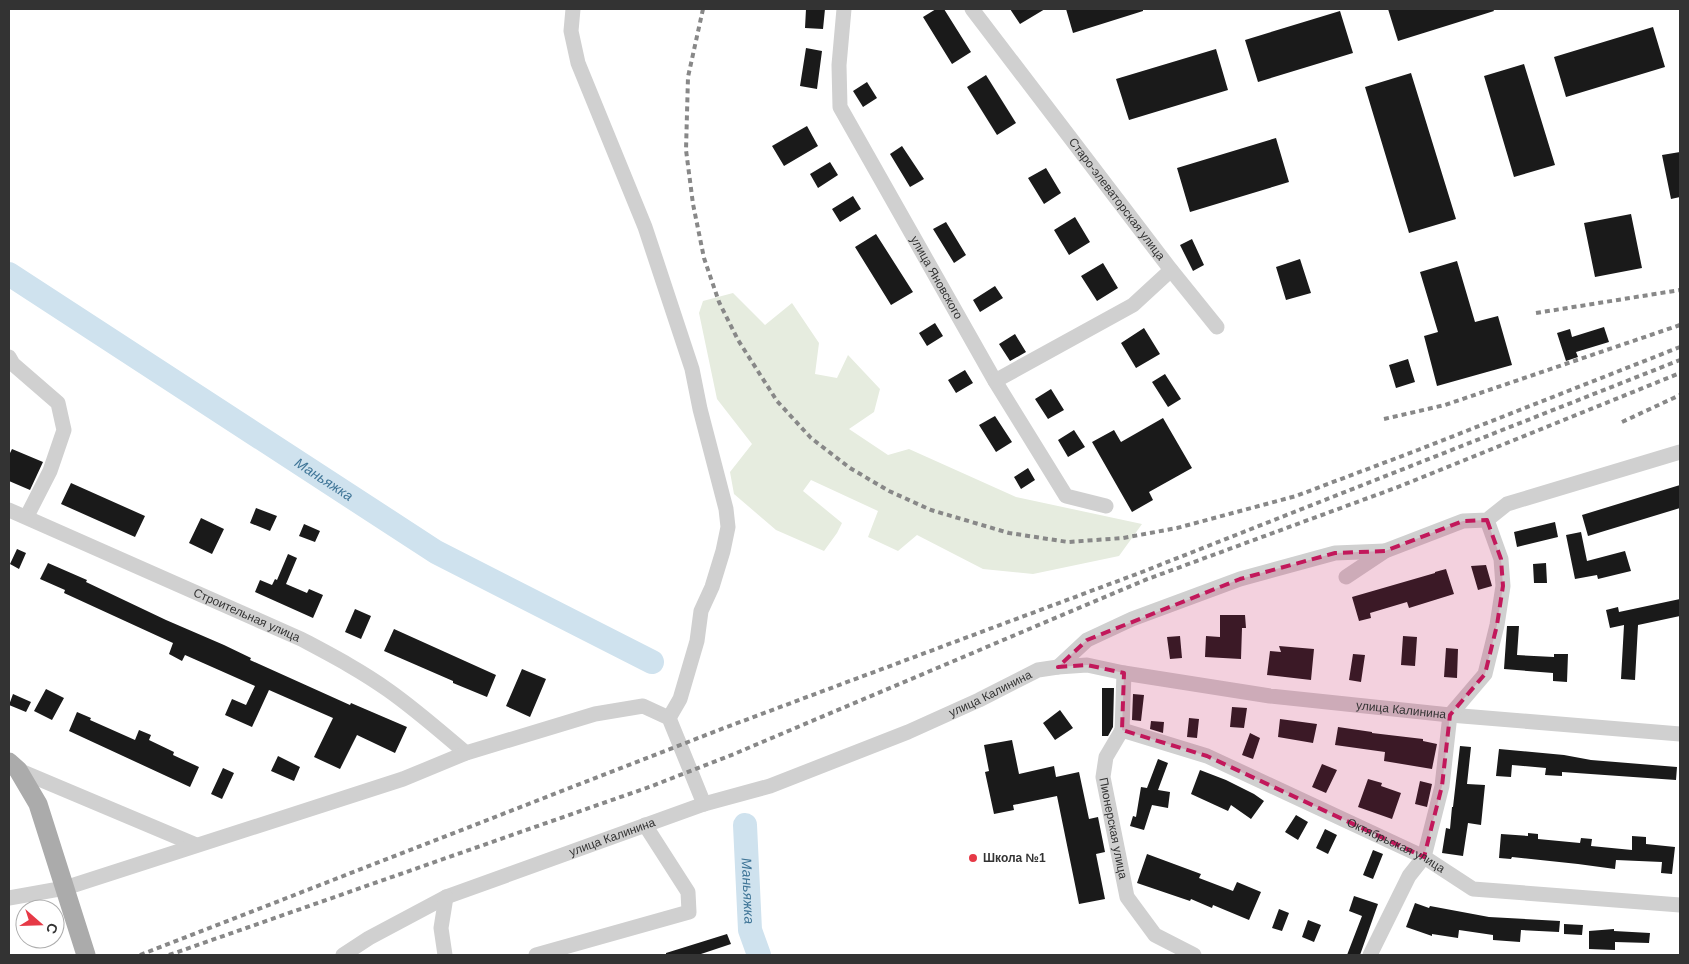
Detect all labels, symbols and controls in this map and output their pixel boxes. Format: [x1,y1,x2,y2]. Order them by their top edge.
street label: Старо-элеваторская улица [1066,135,1168,263]
street label: улица Яновского [907,233,966,322]
water label: Маньяжка [292,454,356,504]
street label: Строительная улица [191,585,303,645]
street label: улица Калинина [947,667,1034,720]
street label: улица Калинина [1355,698,1447,722]
street label: Пионерская улица [1096,776,1130,881]
street label: улица Калинина [567,815,657,859]
street label: Октябрьская улица [1345,815,1448,876]
place label: Школа №1 [983,851,1046,865]
marker: Школа №1 [967,852,979,864]
water label: Маньяжка [739,857,758,925]
north arrow [15,899,65,949]
text: С [43,921,61,936]

